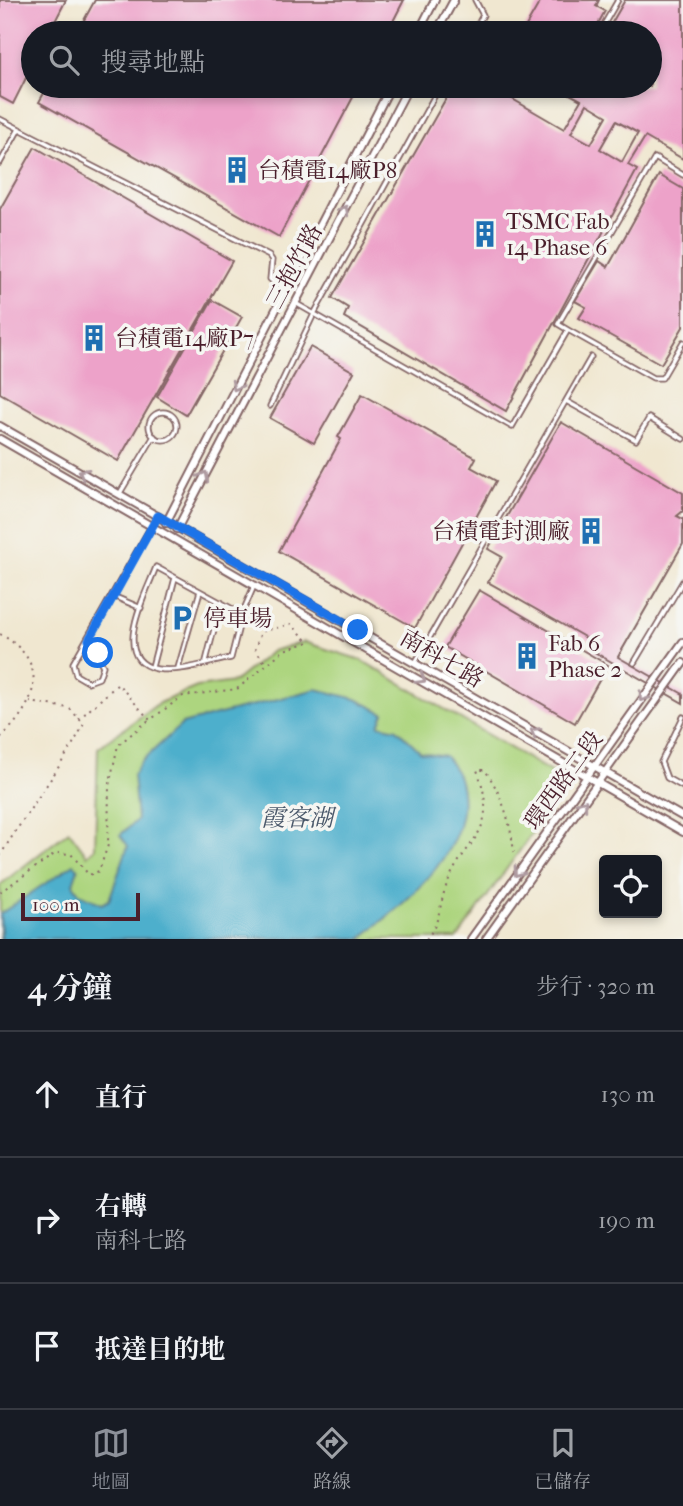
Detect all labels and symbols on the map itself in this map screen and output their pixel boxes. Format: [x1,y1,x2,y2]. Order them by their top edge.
building icon: 台積電14廠P8 [222,155,252,185]
place label: 台積電14廠P8 [258,157,397,184]
one-way arrow [335,205,349,217]
place label: TSMC Fab 14 Phase 6 [506,208,609,261]
street label: 三抱竹路 [261,219,328,313]
building icon: TSMC Fab 14 Phase 6 [470,219,500,249]
building icon: 台積電14廠P7 [79,323,109,353]
place label: 台積電14廠P7 [115,325,254,352]
one-way arrow [230,379,244,391]
one-way arrow [78,467,90,481]
one-way arrow [196,471,210,484]
building icon: 台積電封測廠 [576,516,606,546]
place label: 台積電封測廠 [432,518,570,545]
parking icon: 停車場 [167,603,197,633]
place label: 停車場 [203,605,272,632]
route end [342,614,373,645]
street label: 南科七路 [395,624,488,693]
place label: Fab 6 Phase 2 [548,630,622,683]
route start [82,637,113,668]
building icon: Fab 6 Phase 2 [512,641,542,671]
one-way arrow [413,671,426,684]
one-way arrow [639,689,652,702]
street label: 環西路二段 [519,726,608,835]
one-way arrow [530,728,543,741]
one-way arrow [575,799,587,812]
water label: 霞客湖 [261,804,337,832]
one-way arrow [514,864,526,877]
scale bar [21,890,140,922]

